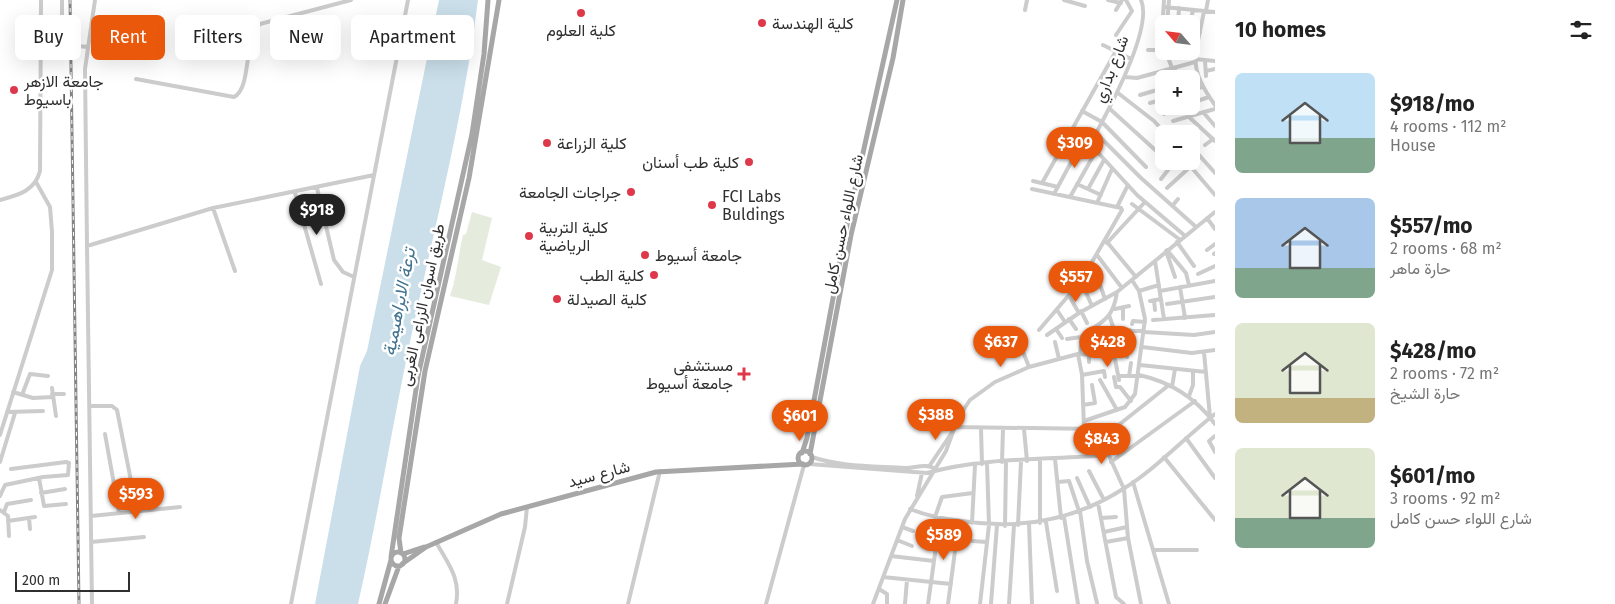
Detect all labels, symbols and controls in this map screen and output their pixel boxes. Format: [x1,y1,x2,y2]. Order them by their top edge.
marker: كلية العلوم [575,7,587,19]
place label: كلية الهندسة [772,14,854,34]
chip: Buy [15,15,81,60]
chip: Rent [91,15,165,60]
chip: Filters [175,15,260,60]
chip: New [270,15,341,60]
chip: Apartment [351,15,474,60]
north arrow [1155,15,1200,60]
map controls [1155,15,1200,170]
icon: filters [1567,16,1595,44]
marker: كلية الهندسة [756,17,768,29]
text: 10 homes [1235,17,1326,43]
place label: كلية العلوم [546,21,616,41]
street label: شارع بداري [1090,33,1136,107]
button: + [1155,70,1200,115]
place label: جامعة الازهر باسيوط [23,72,104,110]
marker: جامعة الازهر باسيوط [8,84,20,96]
text: $918/mo [1390,91,1475,117]
icon: home [1275,93,1335,153]
text: 4 rooms · 112 m² [1390,117,1506,136]
button: − [1155,125,1200,170]
pin: $309 [1045,126,1105,169]
text: $309 [1057,133,1093,152]
place label: كلية الزراعة [557,134,627,154]
text: House [1390,136,1436,155]
marker: كلية الزراعة [541,137,553,149]
place label: كلية طب أسنان [642,153,739,172]
street label: شارع اللواء حسن كامل [819,153,869,296]
marker: كلية طب أسنان [743,156,755,168]
place label: جراجات الجامعة [519,183,621,203]
marker: جراجات الجامعة [625,186,637,198]
place label: FCI Labs Buldings [722,187,785,224]
pin: $918 [287,194,347,236]
marker: FCI Labs Buldings [706,199,718,211]
text: $918 [300,200,334,219]
text: $557/mo [1390,213,1473,239]
place label: كلية التربية الرياضية [539,218,608,256]
icon: home [1275,218,1335,278]
street label: طريق اسوان الزراعى الغربى [395,222,449,388]
marker: كلية التربية الرياضية [523,230,535,242]
text: 2 rooms · 68 m² [1390,239,1502,258]
water label: ترعة الابراهيمية [378,244,421,358]
place label: جامعة أسيوط [655,246,742,266]
marker: جامعة أسيوط [639,249,651,261]
text: حارة ماهر [1390,259,1451,278]
pin: $557 [1046,260,1106,303]
place label: كلية الطب [579,266,644,285]
text: $557 [1060,267,1092,286]
marker: كلية الطب [648,269,660,281]
place label: كلية الصيدلة [567,290,647,309]
marker: كلية الصيدلة [551,293,563,305]
pin: $637 [971,326,1031,368]
pin: $428 [1078,326,1138,368]
text: $637 [984,332,1018,351]
text: $428 [1090,332,1126,351]
text: $428/mo [1390,338,1476,364]
icon: home [1275,343,1335,403]
place label: مستشفی جامعة أسيوط [646,356,733,394]
text: 2 rooms · 72 m² [1390,364,1499,383]
marker: مستشفی جامعة أسيوط [737,367,751,381]
text: حارة الشيخ [1390,384,1460,403]
pin: $388 [906,398,966,441]
pin: $601 [770,400,830,442]
text: $388 [918,405,954,424]
text: $601 [783,406,817,425]
pin: $843 [1072,422,1132,465]
text: $843 [1084,429,1120,448]
street label: شارع سيد [566,457,633,493]
text: $601/mo [1390,463,1475,489]
icon: home [1275,468,1335,528]
pin: $593 [106,478,166,520]
text: $593 [119,484,153,503]
text: 3 rooms · 92 m² [1390,489,1500,508]
text: شارع اللواء حسن كامل [1390,509,1532,528]
pin: $589 [914,518,974,561]
text: $589 [926,525,962,544]
scale bar [15,569,130,592]
text: 200 m [22,572,60,589]

